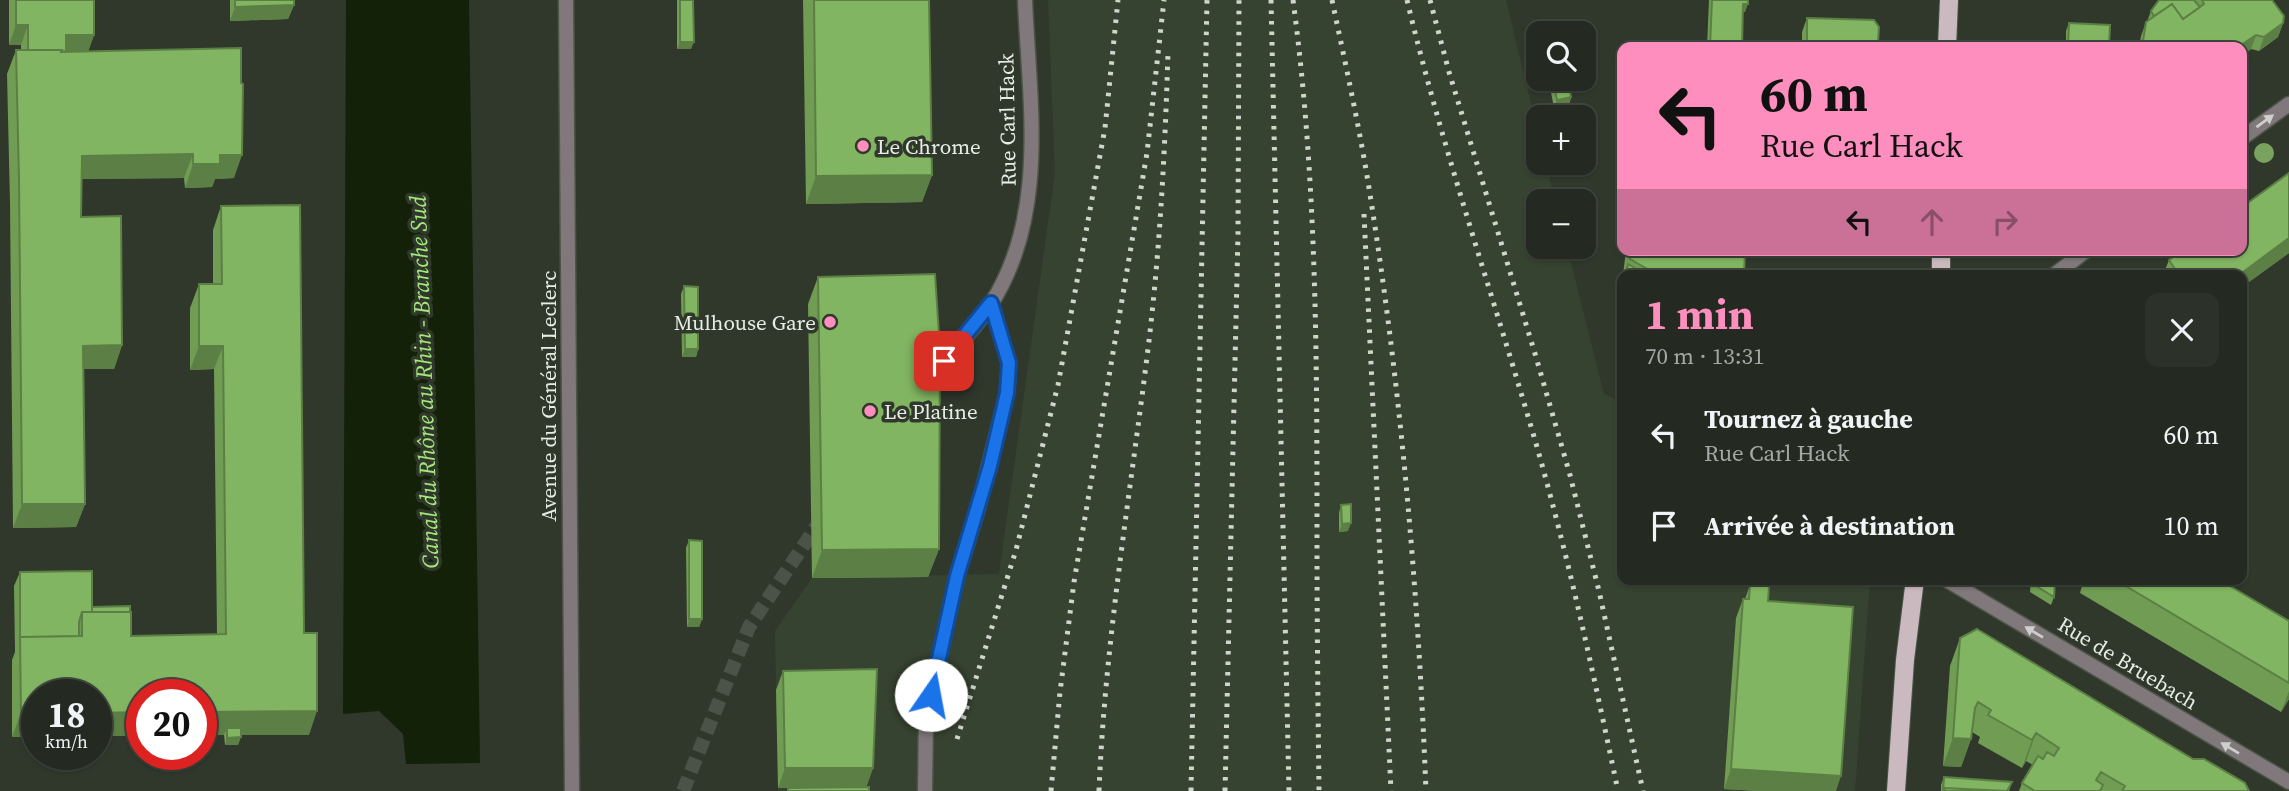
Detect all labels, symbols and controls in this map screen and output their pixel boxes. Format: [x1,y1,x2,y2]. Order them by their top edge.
map controls [1526,21,1596,259]
button: search [1526,21,1596,91]
street label: Rue Carl Hack [991,53,1023,187]
text: 60 m [1760,60,1868,127]
icon: left [1645,70,1736,161]
button: + [1526,105,1596,175]
one-way arrow [2256,114,2274,128]
text: Rue Carl Hack [1760,124,1963,168]
place label: Le Chrome [877,132,981,161]
marker: Le Chrome [855,138,871,154]
button: − [1526,189,1596,259]
water label: Canal du Rhône au Rhin - Branche Sud [401,195,447,569]
icon: left [1840,203,1878,241]
icon: ahead [1913,203,1951,241]
icon: right [1986,203,2024,241]
street label: Avenue du Général Leclerc [534,271,563,521]
text: 1 min [1645,285,1754,343]
button: close [2145,293,2219,367]
place label: Mulhouse Gare [674,308,816,337]
marker: Mulhouse Gare [822,314,838,330]
pin [914,331,974,391]
text: 70 m · 13:31 [1645,340,1765,372]
icon: arrive [925,342,963,380]
place label: Le Platine [884,397,978,426]
text: Tournez à gauche [1704,401,1913,437]
marker: Le Platine [862,403,878,419]
icon: left [1645,416,1683,454]
text: 60 m [2164,417,2219,453]
text: Rue Carl Hack [1704,437,1850,469]
icon: arrive [1645,507,1683,545]
text: Arrivée à destination [1704,508,1955,544]
text: 10 m [2164,508,2219,544]
street label: Rue de Bruebach [2053,610,2203,716]
one-way arrow [2025,626,2044,638]
position arrow [894,658,968,732]
speed limit sign: 20 [126,679,217,770]
text: 18 [48,691,85,739]
text: km/h [45,729,88,754]
one-way arrow [2221,741,2240,754]

